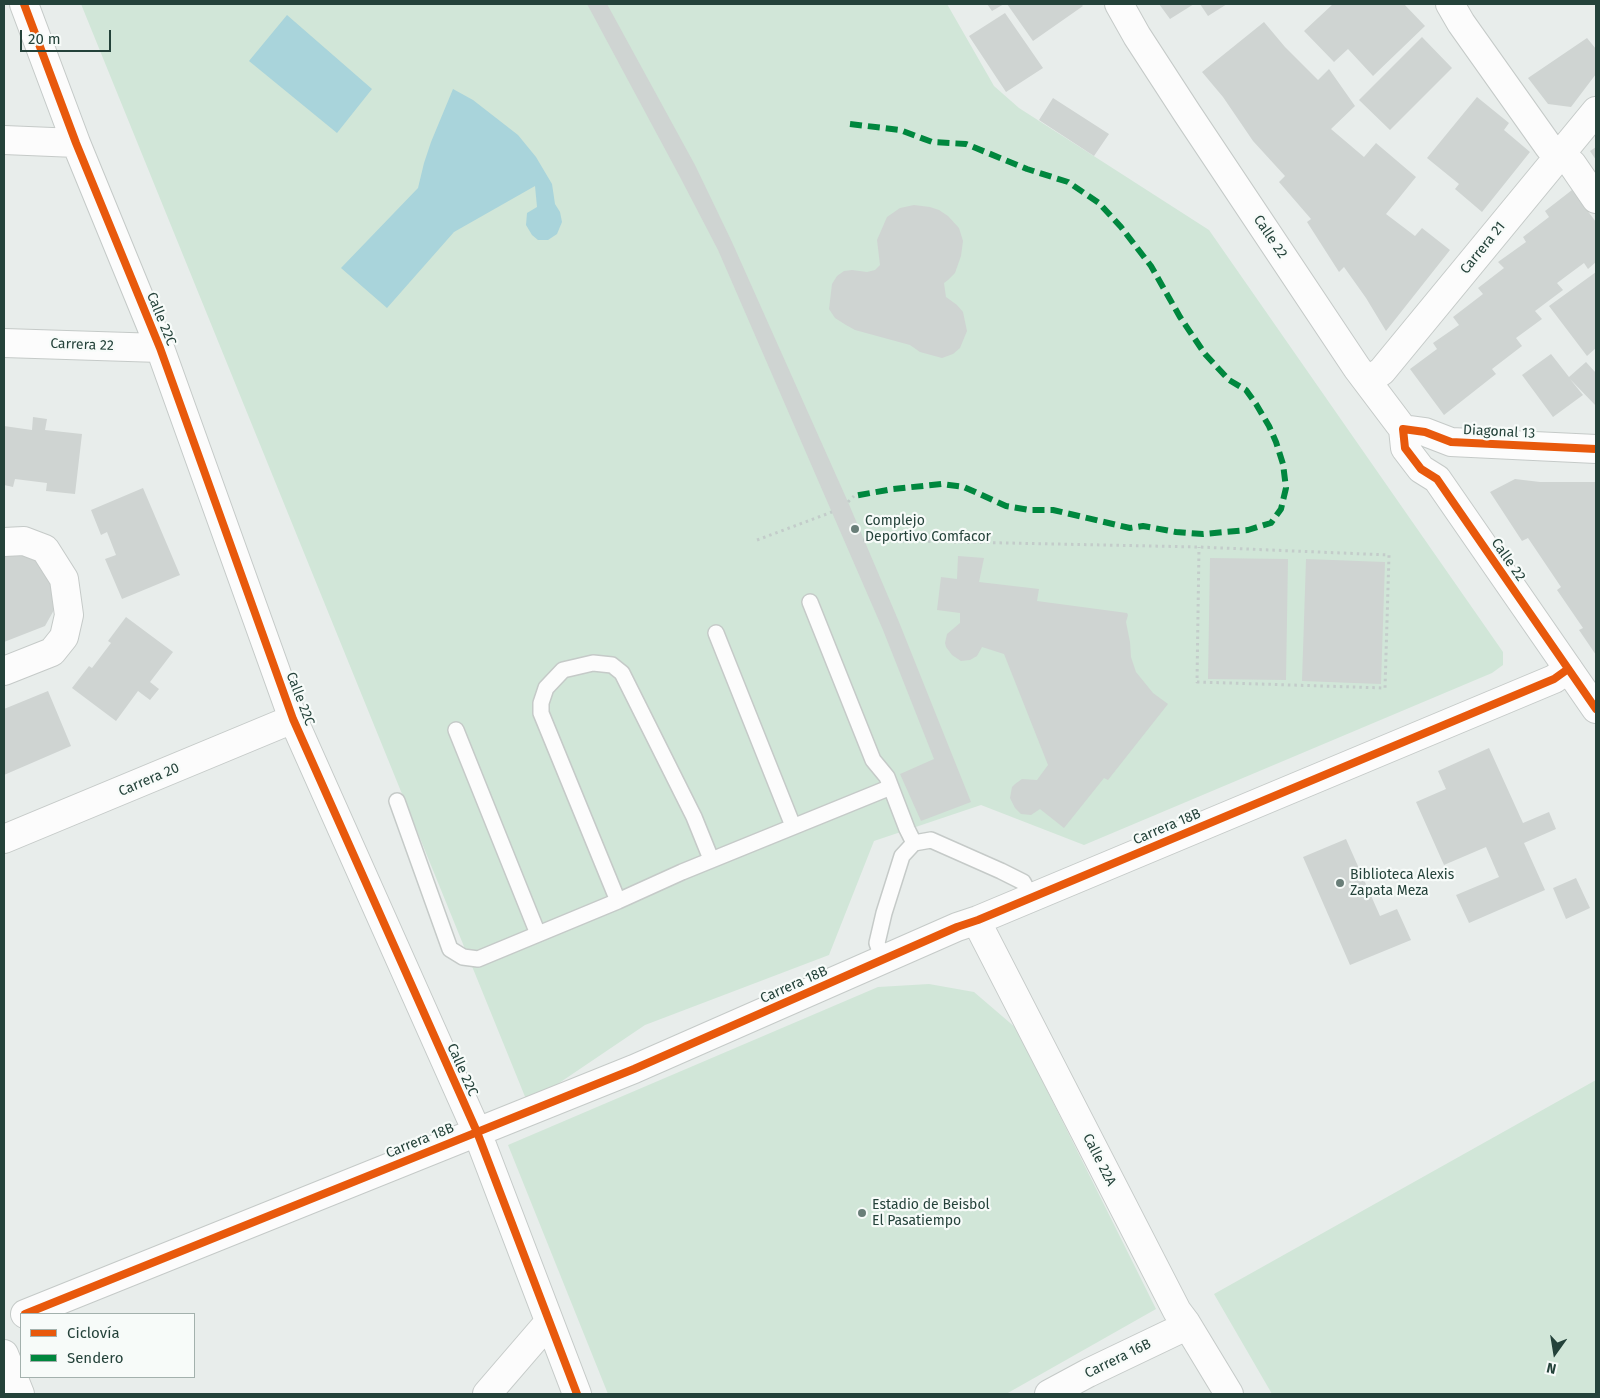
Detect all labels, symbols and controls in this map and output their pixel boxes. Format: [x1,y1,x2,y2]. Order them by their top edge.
scale bar [22,20,114,52]
text: 20 m [28,30,61,48]
street label: Calle 22 [1249,212,1291,262]
street label: Carrera 21 [1457,219,1509,277]
street label: Calle 22C [143,290,179,348]
street label: Carrera 22 [50,335,114,355]
street label: Diagonal 13 [1463,422,1535,442]
place label: Complejo Deportivo Comfacor [865,513,991,546]
marker: Complejo Deportivo Comfacor [849,523,861,535]
street label: Calle 22 [1487,535,1529,585]
street label: Calle 22C [282,670,318,728]
street label: Carrera 20 [116,760,182,800]
street label: Carrera 18B [1131,805,1203,849]
place label: Biblioteca Alexis Zapata Meza [1350,867,1454,900]
marker: Biblioteca Alexis Zapata Meza [1334,877,1346,889]
street label: Carrera 18B [758,963,830,1007]
street label: Calle 22C [443,1041,481,1099]
street label: Carrera 18B [384,1120,456,1162]
street label: Calle 22A [1079,1131,1119,1189]
place label: Estadio de Beisbol El Pasatiempo [872,1197,990,1230]
marker: Estadio de Beisbol El Pasatiempo [856,1207,868,1219]
legend [20,1313,195,1378]
text: Ciclovía [67,1324,120,1342]
north arrow [1530,1328,1580,1378]
street label: Carrera 16B [1082,1336,1154,1382]
text: Sendero [67,1349,123,1367]
text: N [1545,1359,1558,1377]

